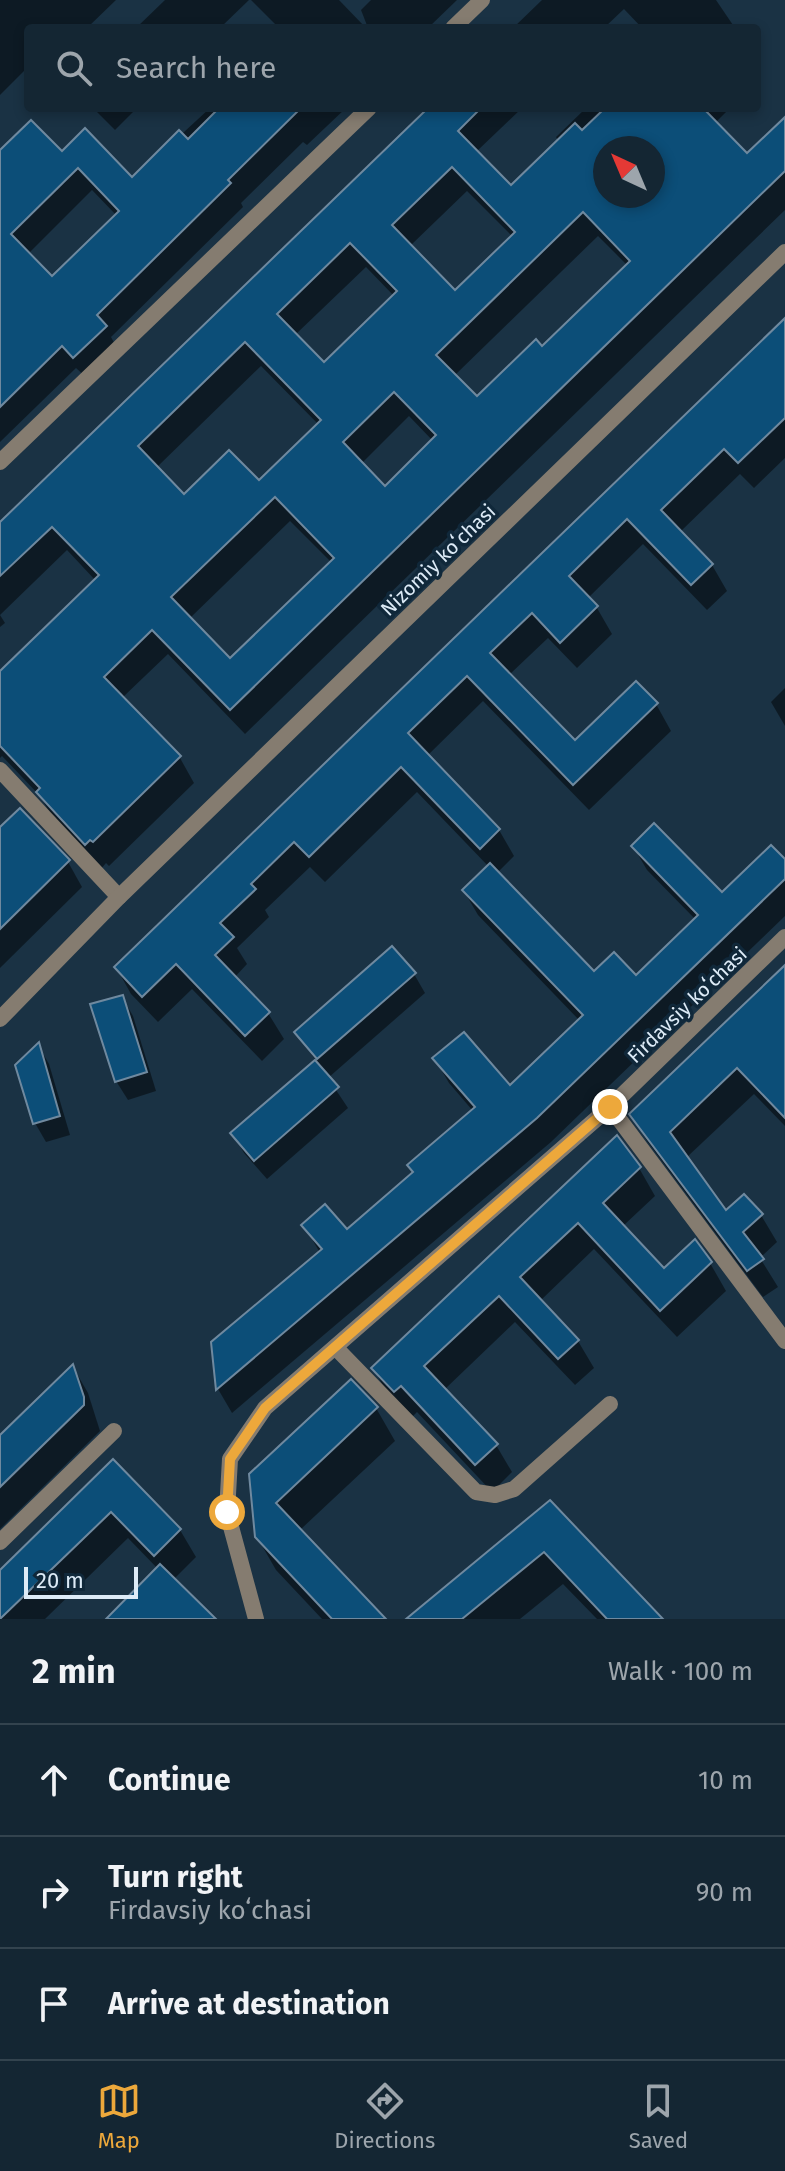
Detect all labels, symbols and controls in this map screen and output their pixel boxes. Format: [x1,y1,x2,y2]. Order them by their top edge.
search box [24,24,761,112]
icon: search [52,46,96,90]
text: Search here [116,50,276,86]
north arrow [593,136,665,208]
street label: Nizomiy koʻchasi [376,499,500,621]
street label: Firdavsiy koʻchasi [622,942,752,1068]
route end [592,1089,628,1125]
route start [209,1494,245,1530]
scale bar [24,1563,138,1599]
text: 20 m [36,1567,84,1594]
text: 2 min [32,1651,116,1692]
text: Walk · 100 m [608,1656,753,1687]
icon: ahead [32,1758,76,1802]
text: Continue [108,1762,231,1798]
text: 10 m [698,1765,753,1796]
text: Turn right [108,1859,243,1895]
icon: right [32,1870,76,1914]
text: 90 m [696,1877,753,1908]
text: Firdavsiy koʻchasi [108,1895,312,1926]
icon: arrive [32,1982,76,2026]
text: Arrive at destination [108,1986,390,2022]
tab: Map [97,2079,141,2154]
tab: Directions [334,2079,435,2154]
tab: Saved [629,2079,688,2154]

